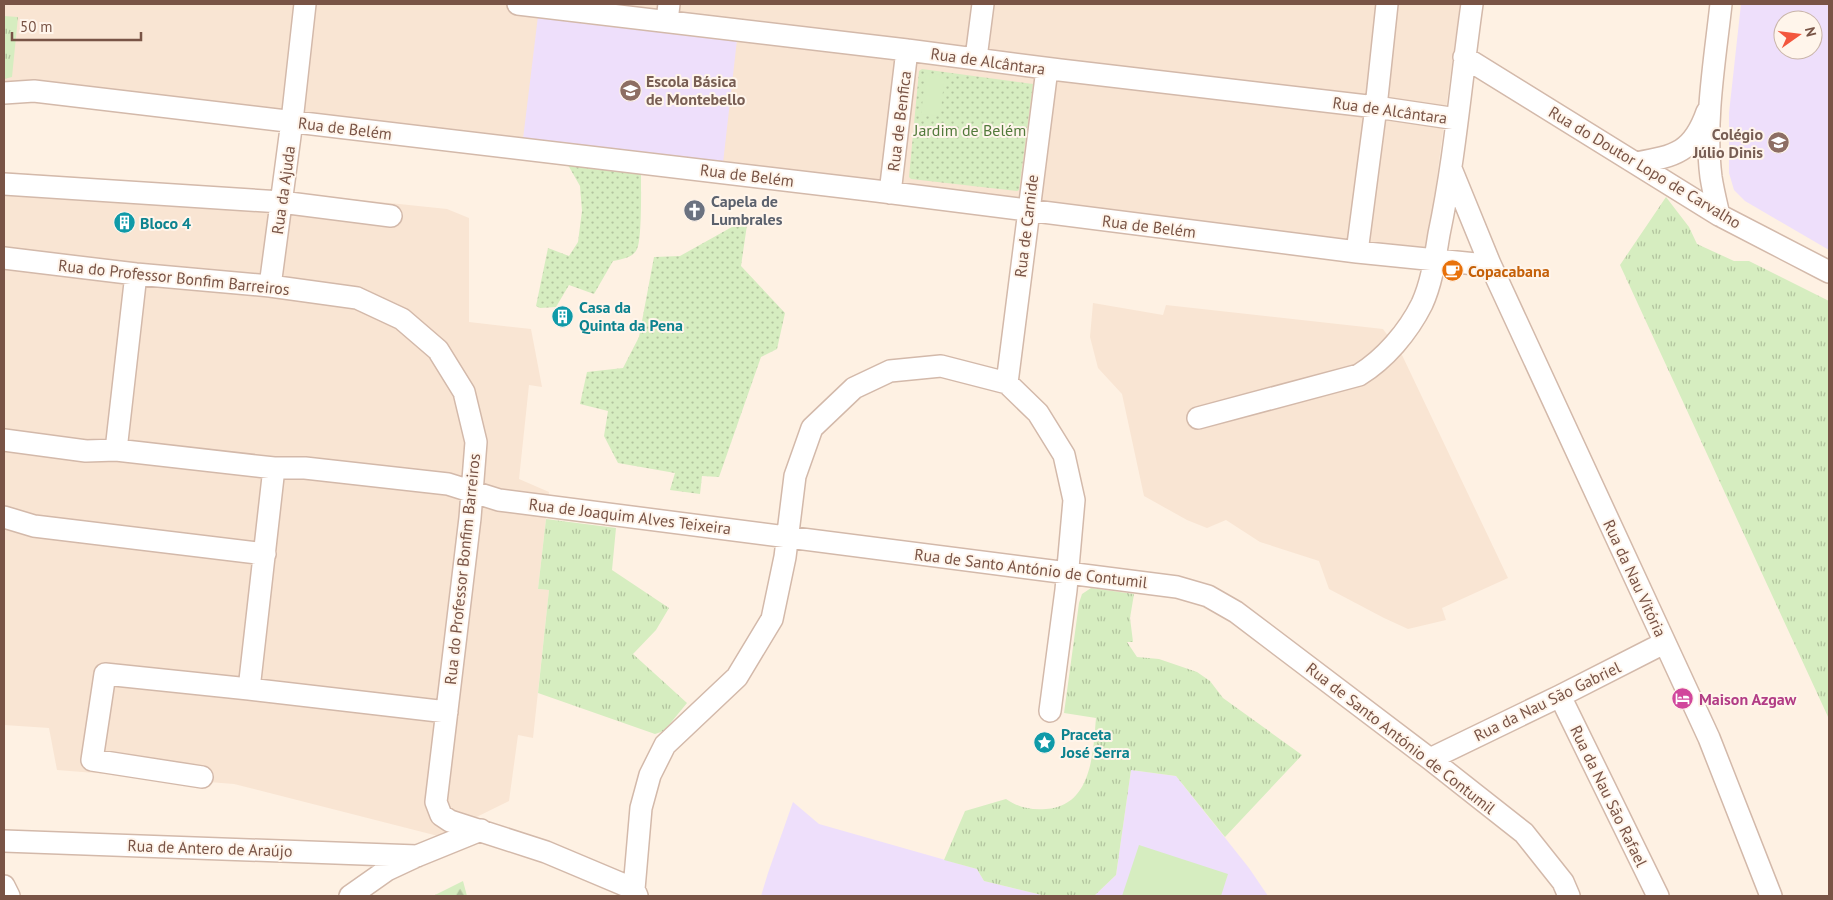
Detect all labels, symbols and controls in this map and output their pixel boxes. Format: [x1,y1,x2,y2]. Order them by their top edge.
scale bar [12,10,141,42]
north arrow [1773,10,1823,60]
text: 50 m [20,17,53,36]
text: N [1801,25,1820,38]
street label: Rua de Alcântara [929,43,1047,79]
street label: Rua de Benfica [883,70,915,172]
place label: Escola Básica de Montebello [646,71,746,109]
school or university icon: Escola Básica de Montebello [618,78,642,102]
street label: Rua de Alcântara [1331,92,1449,128]
street label: Rua do Doutor Lopo de Carvalho [1545,101,1745,233]
street label: Rua de Belém [297,112,393,144]
park label: Jardim de Belém [913,120,1026,140]
place label: Colégio Júlio Dinis [1692,124,1763,162]
school or university icon: Colégio Júlio Dinis [1767,131,1791,155]
street label: Rua da Ajuda [267,144,299,236]
street label: Rua de Belém [699,159,795,191]
street label: Rua de Carnide [1010,174,1042,278]
place label: Capela de Lumbrales [711,191,783,229]
church icon: Capela de Lumbrales [683,198,707,222]
street label: Rua de Belém [1101,210,1197,242]
building icon: Bloco 4 [112,211,136,235]
place label: Bloco 4 [140,213,191,233]
street label: Rua do Professor Bonfim Barreiros [57,255,291,299]
cafe icon: Copacabana [1440,259,1464,283]
place label: Copacabana [1468,261,1550,281]
place label: Casa da Quinta da Pena [579,297,683,335]
building icon: Casa da Quinta da Pena [551,304,575,328]
street label: Rua do Professor Bonfim Barreiros [440,452,484,686]
street label: Rua de Joaquim Alves Teixeira [528,494,732,538]
street label: Rua da Nau Vitória [1599,516,1671,640]
street label: Rua de Santo António de Contumil [913,544,1149,592]
street label: Rua da Nau São Gabriel [1470,657,1624,745]
street label: Rua de Santo António de Contumil [1302,658,1500,818]
hotel icon: Maison Azgaw [1671,687,1695,711]
place label: Maison Azgaw [1699,689,1797,709]
street label: Rua da Nau São Rafael [1566,722,1652,870]
place label: Praceta José Serra [1060,724,1130,762]
place icon: Praceta José Serra [1033,731,1057,755]
street label: Rua de Antero de Araújo [127,835,293,861]

